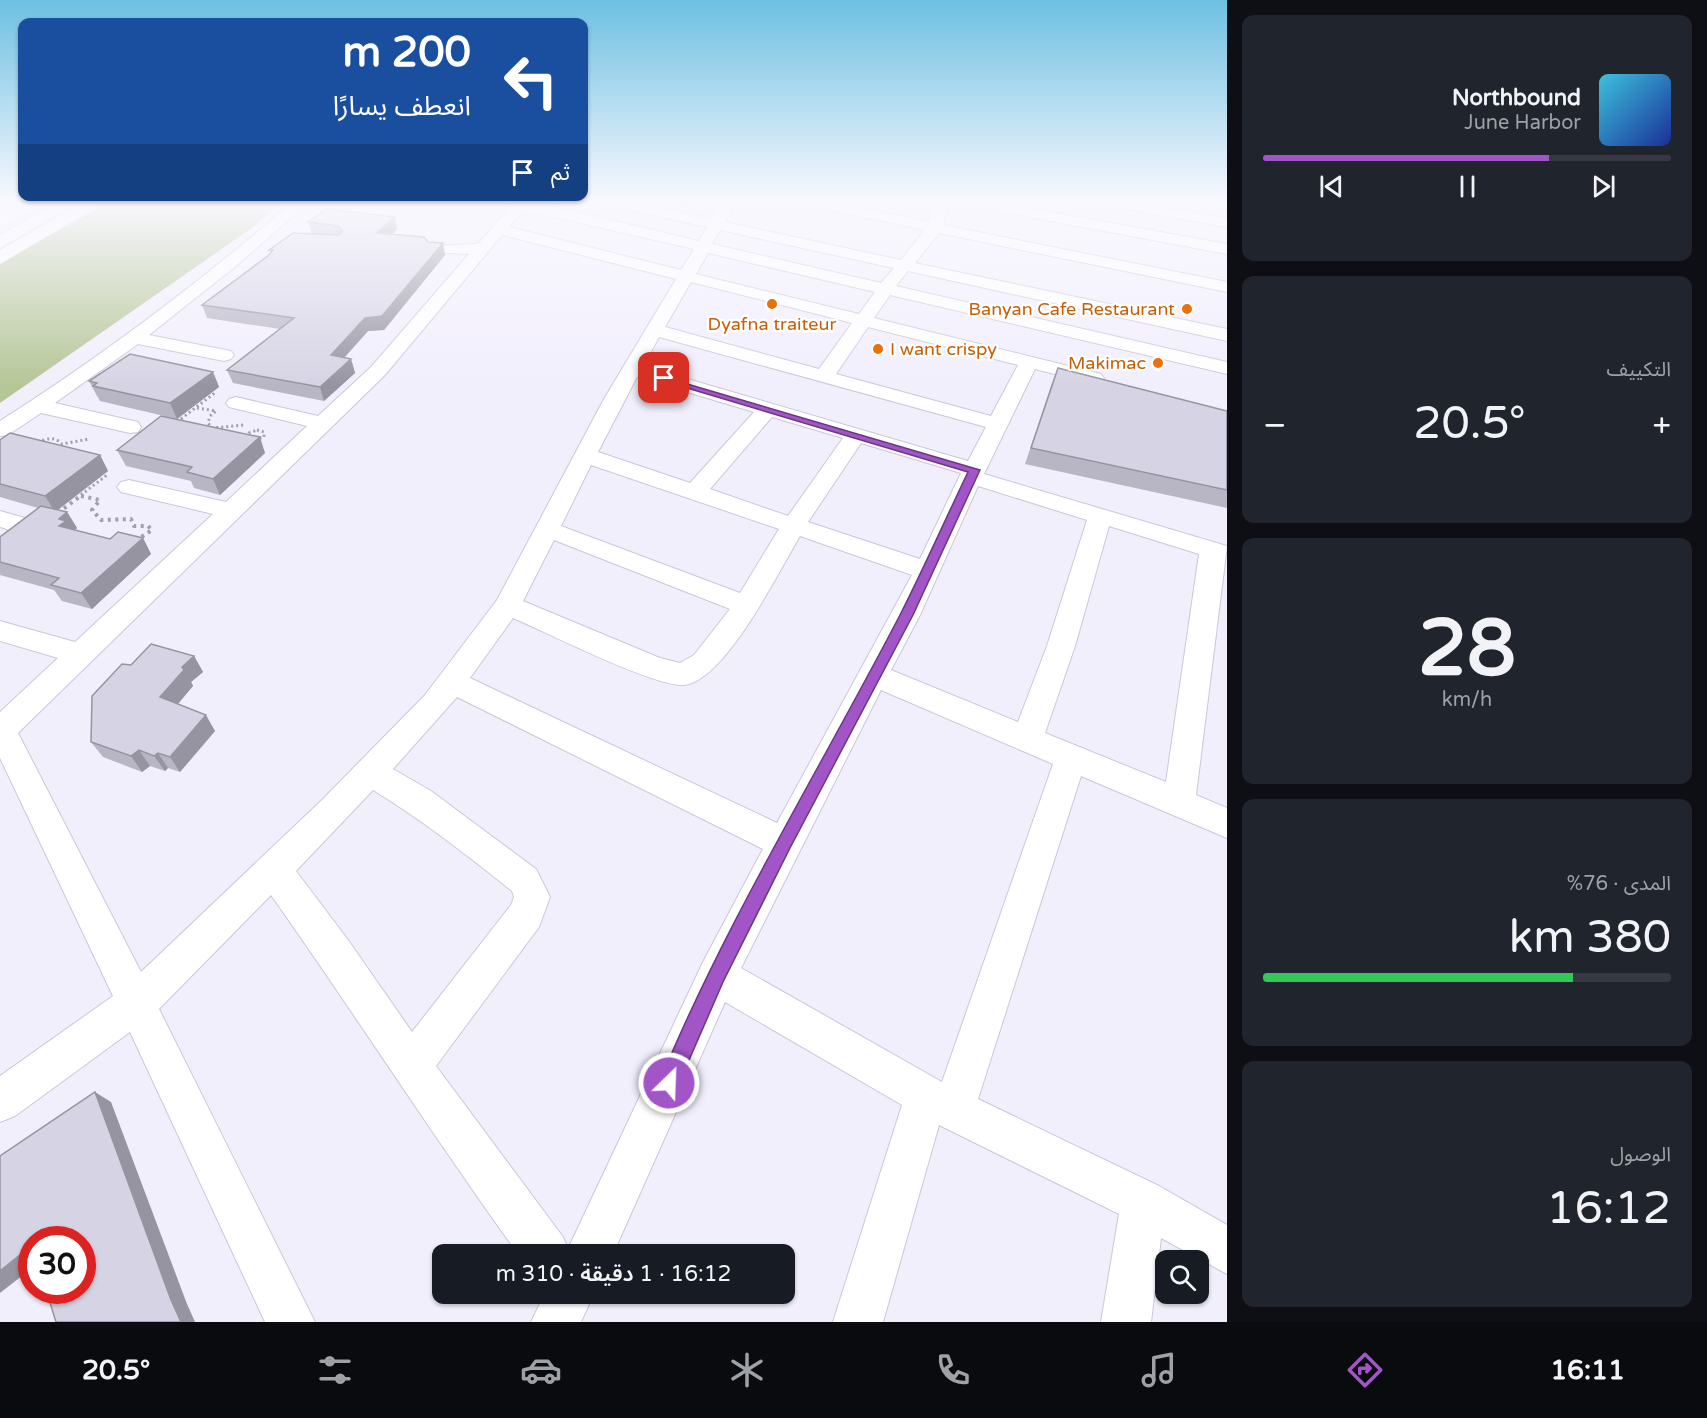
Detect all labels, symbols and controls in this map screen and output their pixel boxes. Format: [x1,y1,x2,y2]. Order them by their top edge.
text: 200 m [342,27,471,78]
icon: left [492,42,570,120]
text: Northbound [1452,85,1581,111]
text: انعطف يسارًا [333,90,471,123]
text: June Harbor [1464,111,1581,135]
icon: arrive [506,156,539,189]
text: ثم [551,160,570,186]
icon: previous [1315,170,1348,203]
icon: pause [1451,170,1484,203]
icon: next [1587,170,1620,203]
marker: Dyafna traiteur [765,297,779,311]
place label: Banyan Cafe Restaurant [969,298,1175,320]
marker: Banyan Cafe Restaurant [1180,302,1194,316]
place label: Dyafna traiteur [708,313,836,335]
place label: I want crispy [890,338,997,360]
marker: I want crispy [871,342,885,356]
pin [638,352,689,403]
place label: Makimac [1068,352,1146,374]
marker: Makimac [1151,356,1165,370]
text: التكييف [1607,358,1671,382]
icon: arrive [647,361,680,394]
text: 20.5° [1413,397,1526,451]
text: − [1263,406,1287,445]
text: + [1652,406,1671,445]
text: 28 [1418,602,1516,696]
text: km/h [1442,688,1492,712]
text: المدى · 76% [1567,872,1671,896]
text: 380 km [1509,911,1671,965]
position arrow [637,1051,701,1115]
text: الوصول [1610,1143,1671,1167]
text: 16:12 [1546,1182,1671,1236]
speed limit sign: 30 [18,1226,96,1304]
map controls [1155,1250,1209,1304]
button: search [1155,1250,1209,1304]
text: 16:12 · 1 دقيقة · 310 m [496,1261,731,1287]
icon: filters [314,1349,356,1391]
icon: car [520,1349,562,1391]
icon: climate [726,1349,768,1391]
icon: phone [932,1349,974,1391]
icon: music [1138,1349,1180,1391]
icon: directions [1344,1349,1386,1391]
text: 20.5° [82,1354,150,1387]
text: 16:11 [1550,1354,1625,1387]

